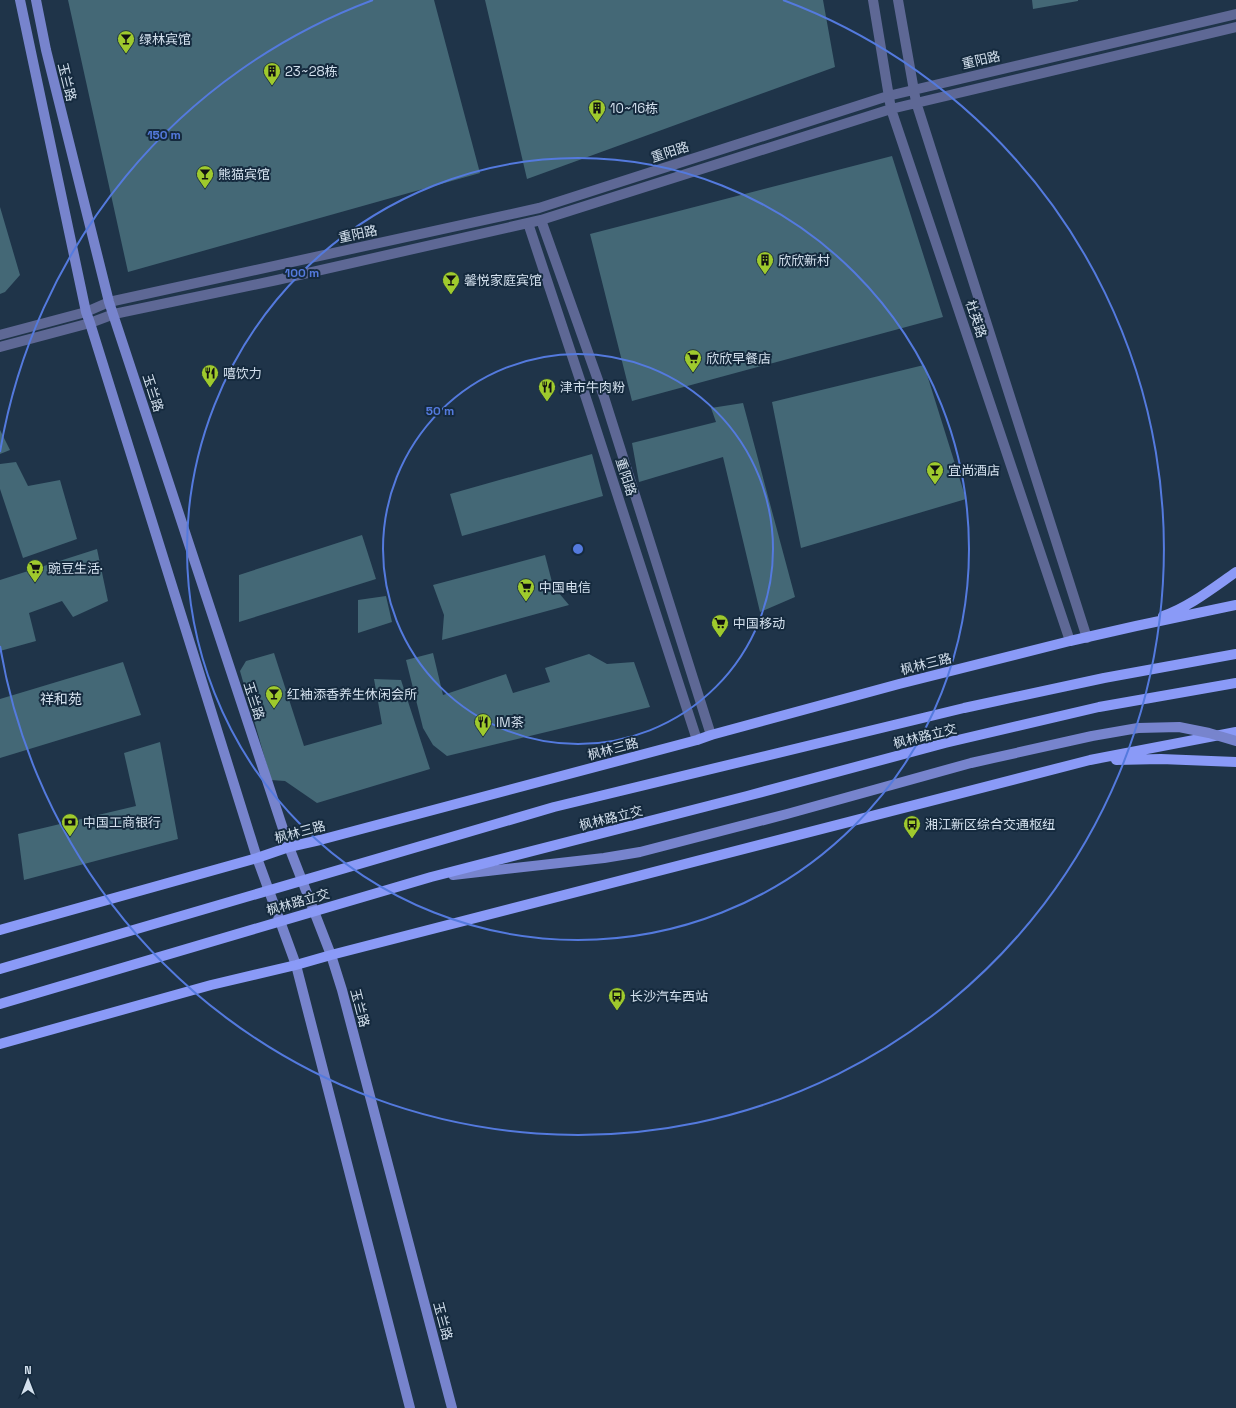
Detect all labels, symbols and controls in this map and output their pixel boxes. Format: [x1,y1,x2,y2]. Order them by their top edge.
bar icon: 绿林宾馆 [116,29,136,54]
place label: 绿林宾馆 [139,31,191,48]
street label: 重阳路 [960,47,1002,73]
street label: 玉兰路 [54,61,80,103]
building icon: 23~28栋 [262,61,282,86]
place label: 23~28栋 [285,63,338,80]
building icon: 10~16栋 [587,98,607,123]
place label: 10~16栋 [610,100,658,117]
text: 150 m [147,127,181,143]
street label: 重阳路 [649,138,691,166]
bar icon: 熊猫宾馆 [195,164,215,189]
place label: 熊猫宾馆 [218,166,270,183]
street label: 重阳路 [337,222,379,246]
building icon: 欣欣新村 [755,250,775,275]
place label: 欣欣新村 [778,252,830,269]
text: 100 m [285,265,319,281]
bar icon: 馨悦家庭宾馆 [441,270,461,295]
place label: 馨悦家庭宾馆 [464,272,542,289]
street label: 杜英路 [962,298,990,340]
supermarket icon: 欣欣早餐店 [683,348,703,373]
place label: 欣欣早餐店 [706,350,771,367]
restaurant icon: 嘻饮力 [200,363,220,388]
place label: 嘻饮力 [223,365,262,382]
street label: 玉兰路 [139,372,167,414]
restaurant icon: 津市牛肉粉 [537,377,557,402]
place label: 津市牛肉粉 [560,379,625,396]
text: 50 m [426,403,454,419]
street label: 重阳路 [612,456,640,498]
bar icon: 宜尚酒店 [925,460,945,485]
place label: 宜尚酒店 [948,462,1000,479]
centre of rings [571,542,585,556]
supermarket icon: 豌豆生活· [25,558,45,583]
place label: 豌豆生活· [48,560,103,577]
supermarket icon: 中国电信 [516,577,536,602]
place label: 中国电信 [539,579,591,596]
supermarket icon: 中国移动 [710,613,730,638]
place label: 中国移动 [733,615,785,632]
street label: 枫林三路 [899,649,953,679]
street label: 玉兰路 [240,680,268,722]
bar icon: 红袖添香养生休闲会所 [264,684,284,709]
place label: 红袖添香养生休闲会所 [287,686,417,703]
district label: 祥和苑 [40,690,82,708]
restaurant icon: IM茶 [473,712,493,737]
place label: IM茶 [496,714,524,731]
street label: 枫林路立交 [891,720,959,752]
street label: 枫林三路 [586,734,640,764]
street label: 枫林路立交 [577,802,645,834]
bank icon: 中国工商银行 [60,812,80,837]
place label: 中国工商银行 [83,814,161,831]
bus stop icon: 湘江新区综合交通枢纽 [902,814,922,839]
place label: 湘江新区综合交通枢纽 [925,816,1055,833]
street label: 枫林三路 [273,817,327,847]
street label: 枫林路立交 [264,885,332,919]
bus stop icon: 长沙汽车西站 [607,986,627,1011]
street label: 玉兰路 [347,987,373,1029]
place label: 长沙汽车西站 [630,988,708,1005]
street label: 玉兰路 [430,1300,456,1342]
north arrow [8,1360,48,1400]
text: N [24,1363,32,1377]

